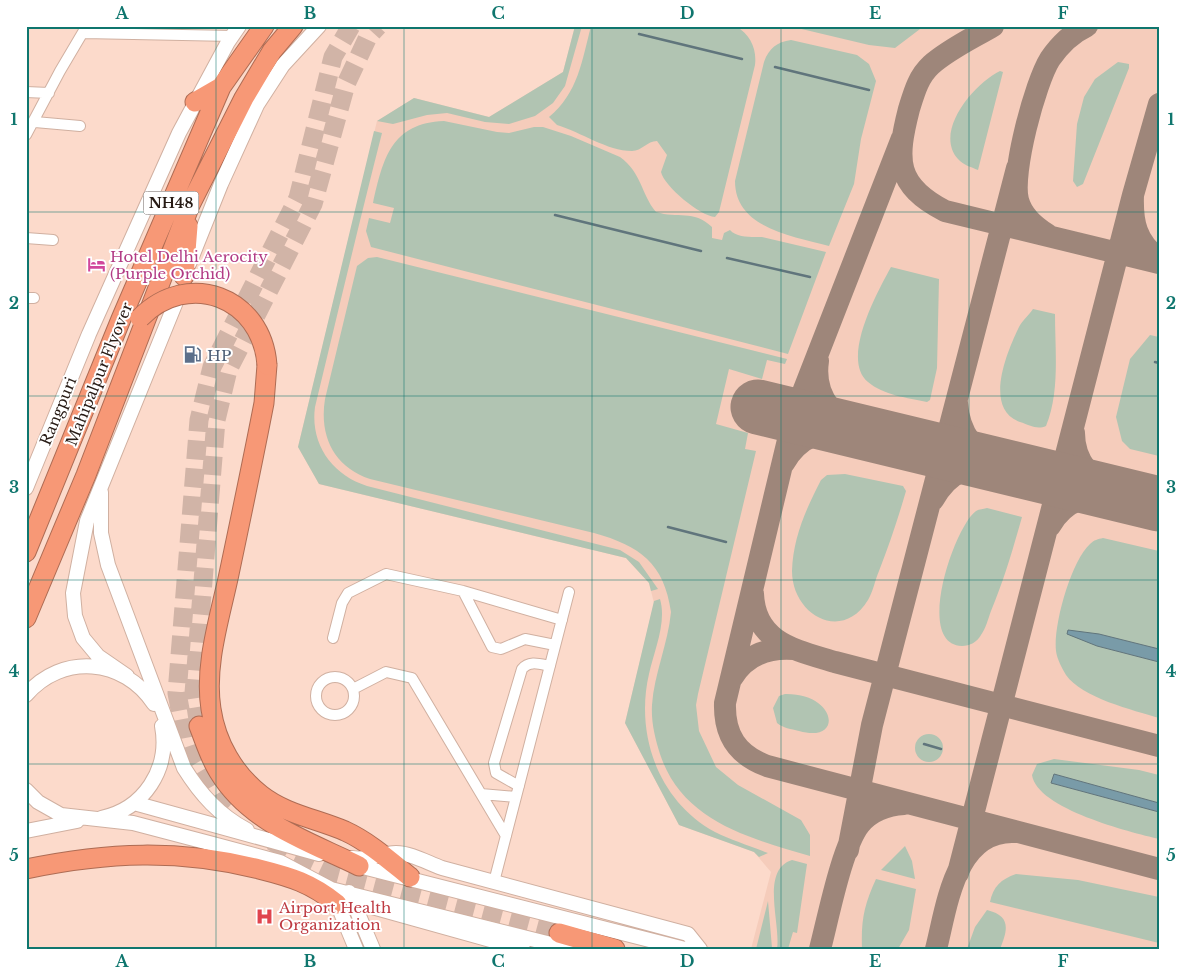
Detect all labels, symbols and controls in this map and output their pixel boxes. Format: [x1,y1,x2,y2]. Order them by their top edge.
text: A [115,3,130,23]
text: B [304,3,317,23]
text: C [491,3,505,23]
text: D [680,3,694,23]
text: E [869,3,881,23]
text: F [1057,3,1069,23]
text: 1 [11,109,18,129]
text: 1 [1168,109,1175,129]
road number: NH48 [144,192,198,214]
place label: Hotel Delhi Aerocity (Purple Orchid) [110,247,268,283]
hotel icon: Hotel Delhi Aerocity (Purple Orchid) [86,255,106,275]
text: 2 [9,293,19,313]
text: 2 [1166,293,1176,313]
street label: Mahipalpur Flyover [62,299,137,448]
fuel station icon: HP [183,345,203,365]
place label: HP [207,346,231,365]
street label: Rangpuri [36,374,80,448]
text: 3 [9,477,19,497]
text: 3 [1166,477,1176,497]
text: 4 [9,661,19,681]
text: 4 [1166,661,1176,681]
text: 5 [9,845,19,865]
text: 5 [1166,845,1176,865]
place label: Airport Health Organization [278,898,391,934]
hospital icon: Airport Health Organization [255,906,275,926]
text: A [115,951,130,971]
text: B [304,951,317,971]
text: C [491,951,505,971]
text: D [680,951,694,971]
text: E [869,951,881,971]
text: F [1057,951,1069,971]

